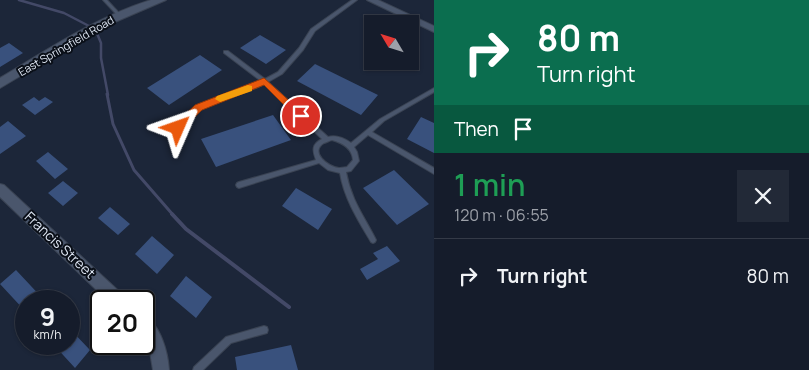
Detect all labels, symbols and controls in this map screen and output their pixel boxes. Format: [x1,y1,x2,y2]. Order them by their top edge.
street label: East Springfield Road [15,12,116,79]
text: 80 m [537,14,620,62]
north arrow [364,15,419,70]
map controls [364,15,419,70]
icon: right [454,20,519,85]
text: Turn right [537,59,635,89]
pin [280,95,322,137]
position arrow [151,101,203,153]
icon: arrive [287,102,315,130]
icon: arrive [509,115,537,143]
text: Then [454,116,499,142]
text: 1 min [454,164,526,205]
button: close [737,170,789,222]
text: 120 m · 06:55 [454,204,549,226]
street label: Francis Street [21,207,100,283]
icon: right [454,262,482,290]
text: Turn right [497,263,587,289]
text: 80 m [746,263,789,289]
speed limit sign: 20 [90,290,155,355]
text: 9 [40,299,55,334]
text: km/h [34,326,61,343]

